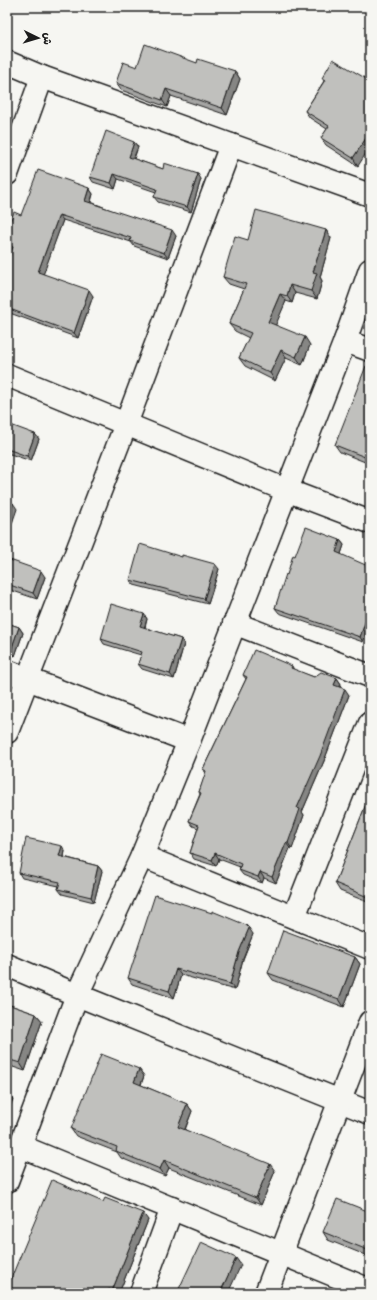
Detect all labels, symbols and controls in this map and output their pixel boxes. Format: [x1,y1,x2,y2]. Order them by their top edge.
north arrow [18,18,58,58]
text: ش [40,32,56,46]

